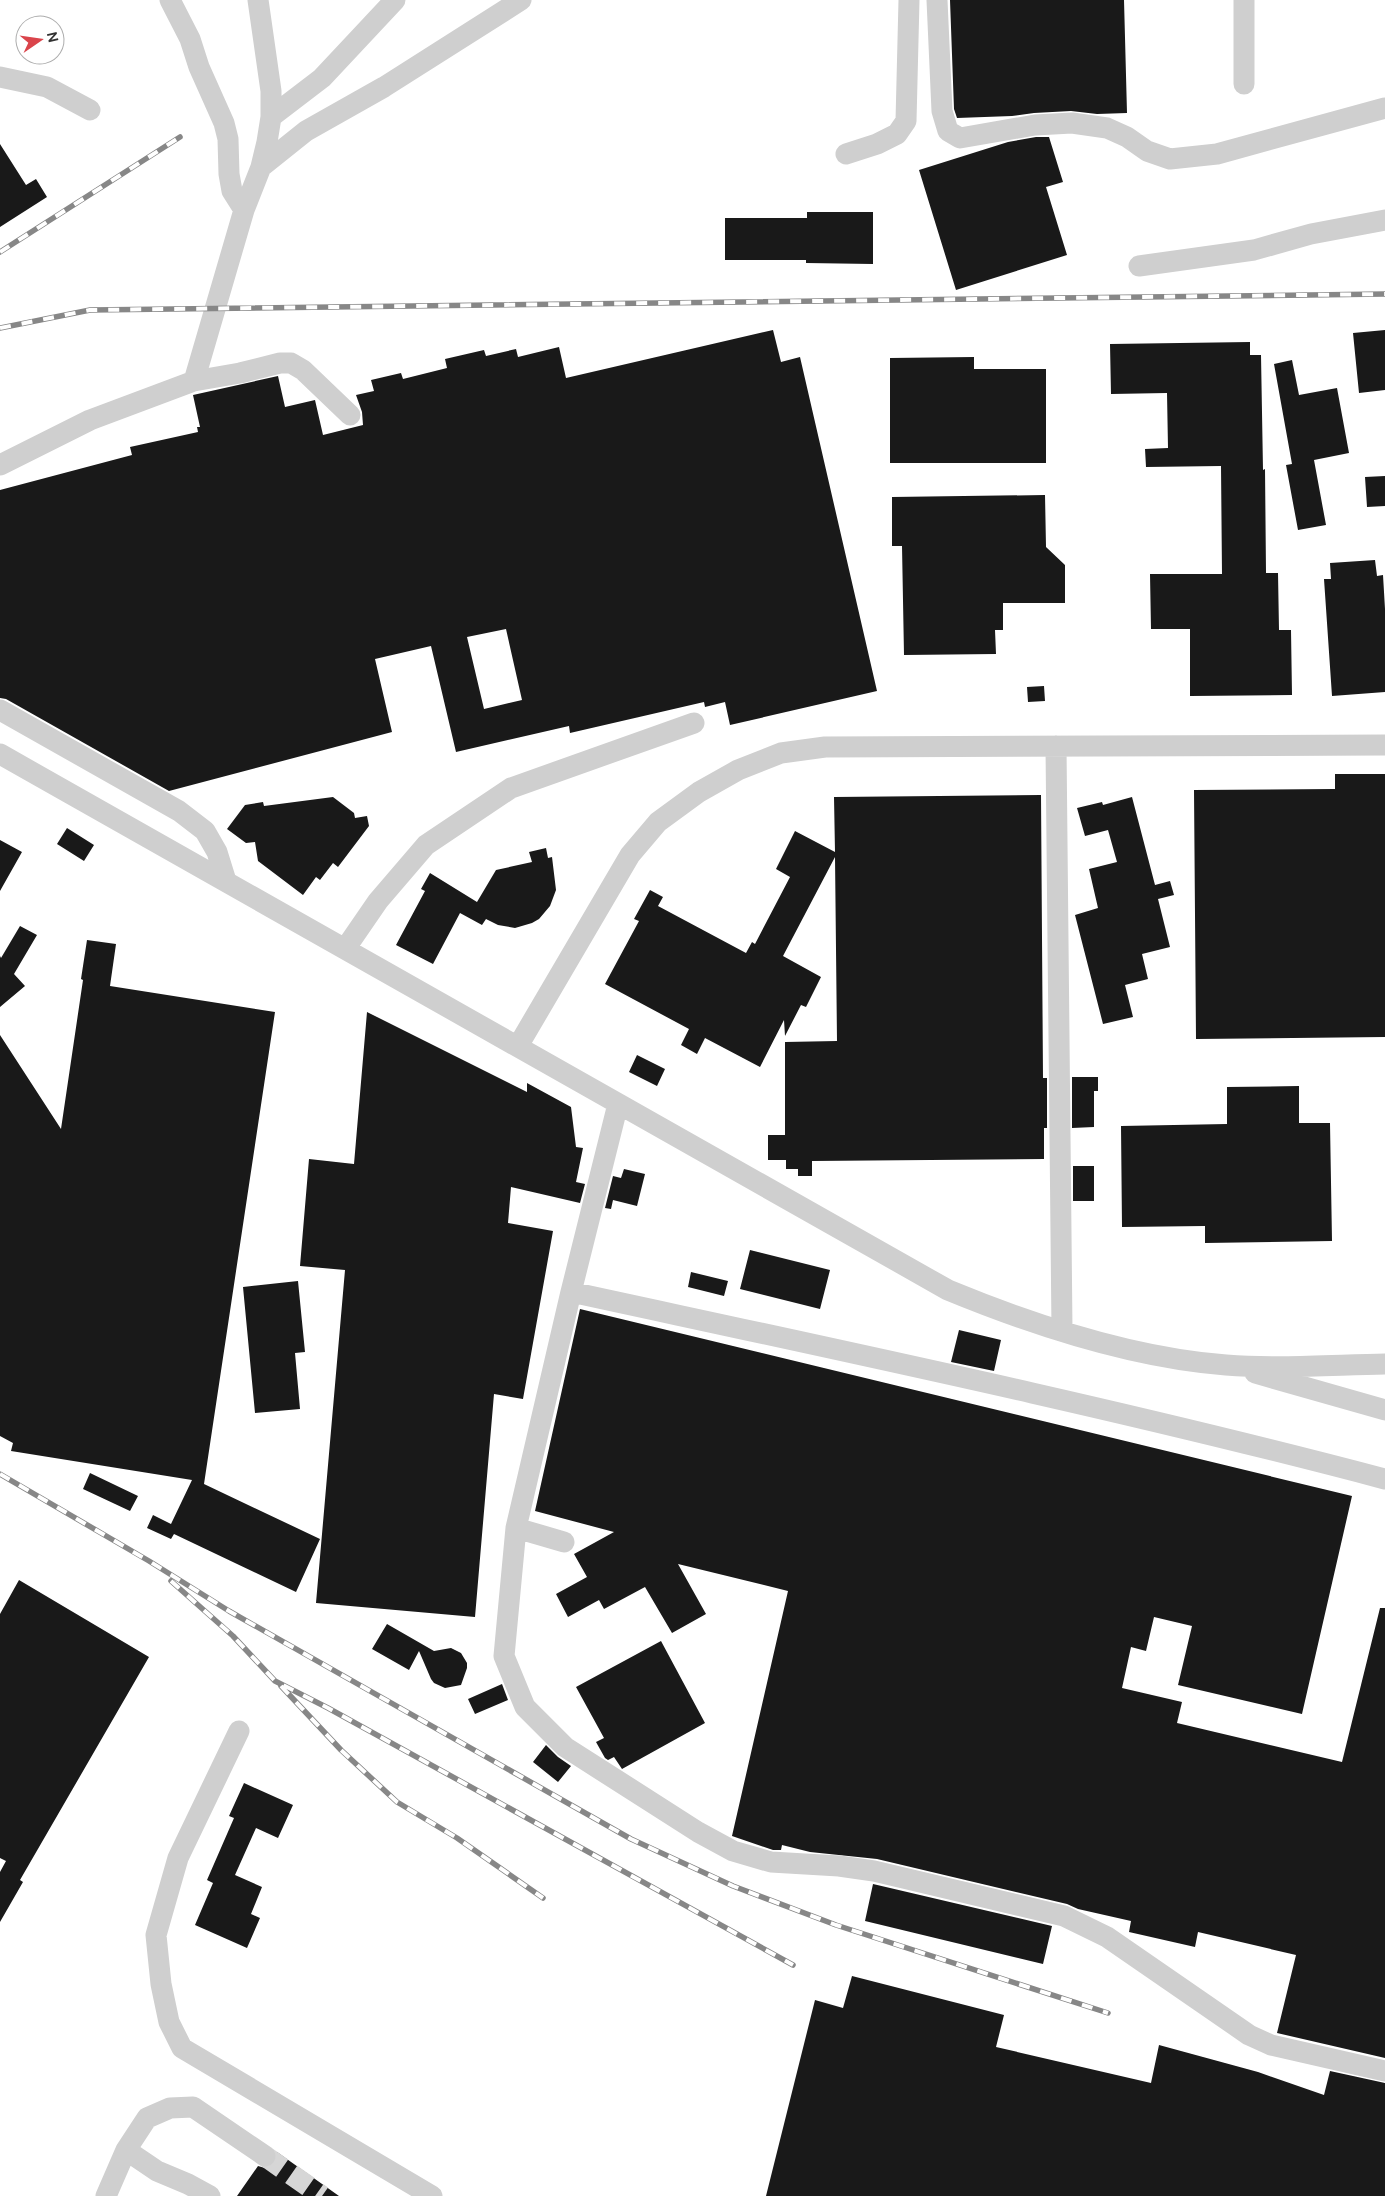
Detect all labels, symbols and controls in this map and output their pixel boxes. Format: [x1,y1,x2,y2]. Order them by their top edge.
north arrow [15,15,65,65]
text: N [43,30,63,44]

